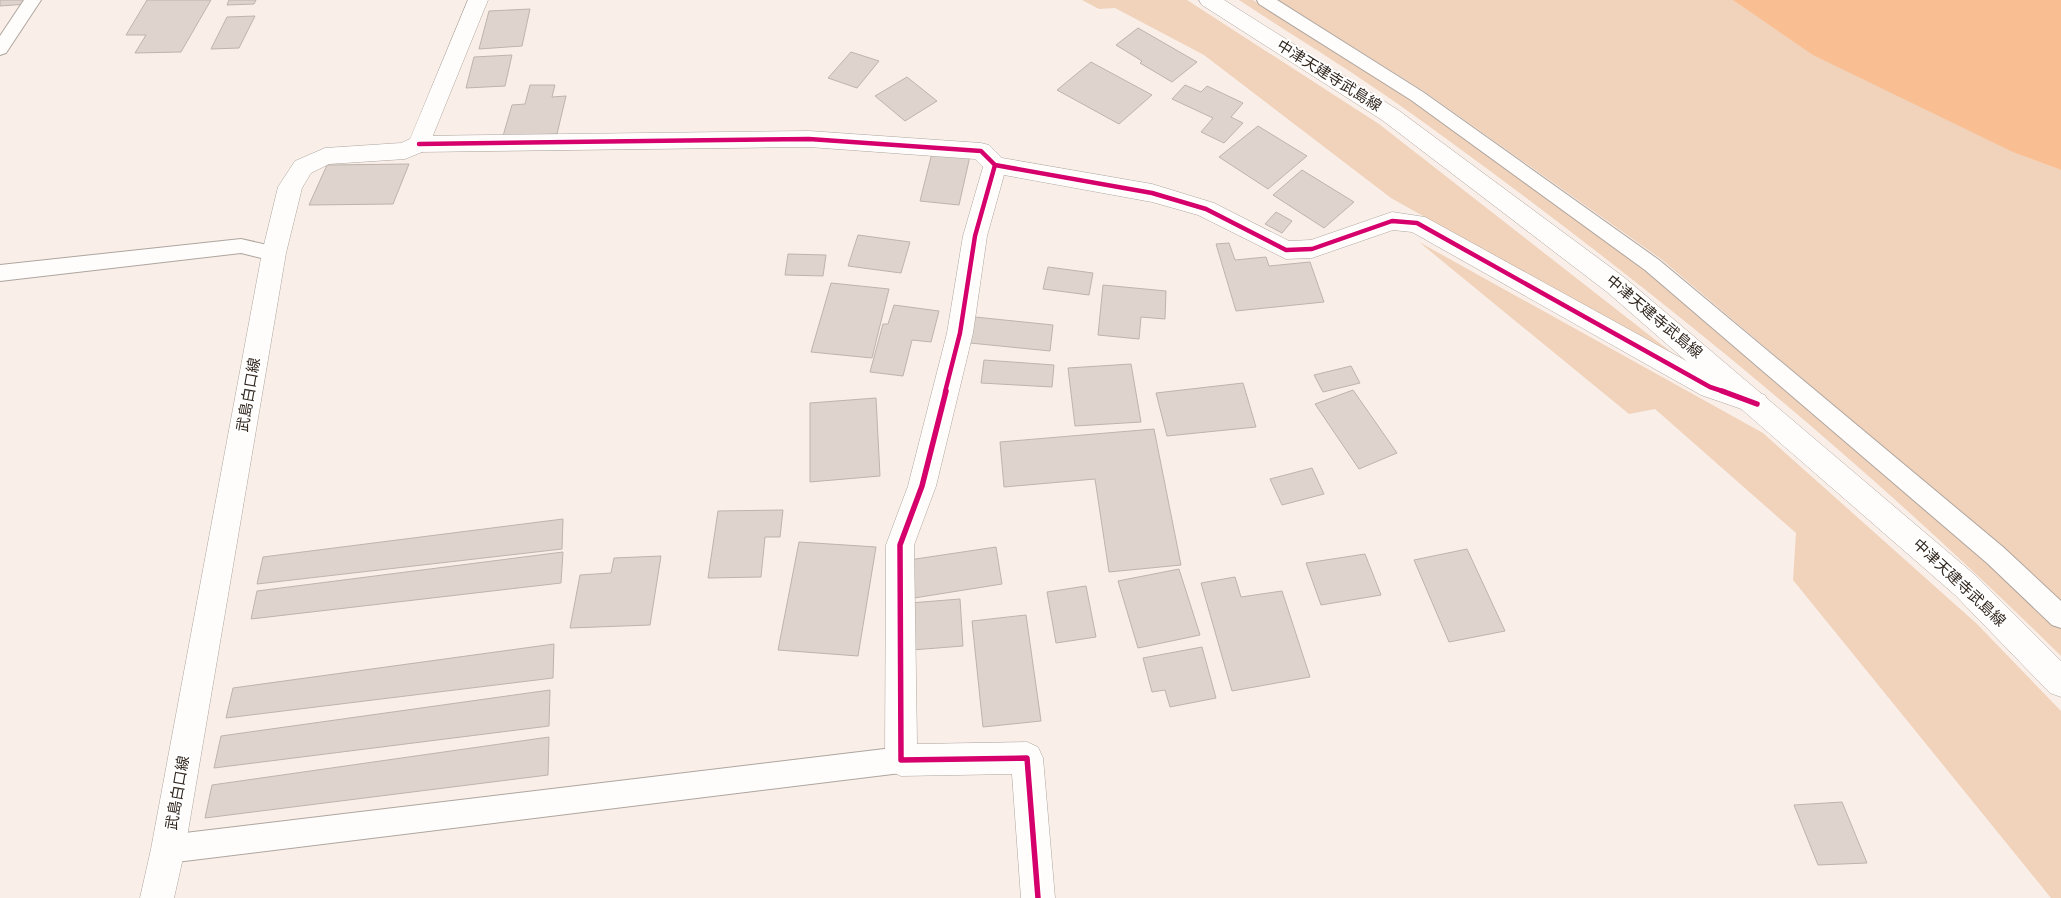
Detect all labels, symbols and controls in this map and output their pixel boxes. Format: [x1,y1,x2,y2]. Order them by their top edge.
street label: 中津天建寺武島線 [1272,34,1386,118]
street label: 中津天建寺武島線 [1601,270,1707,364]
street label: 武島白口線 [231,356,267,434]
street label: 中津天建寺武島線 [1907,534,2011,632]
street label: 武島白口線 [160,754,196,832]

